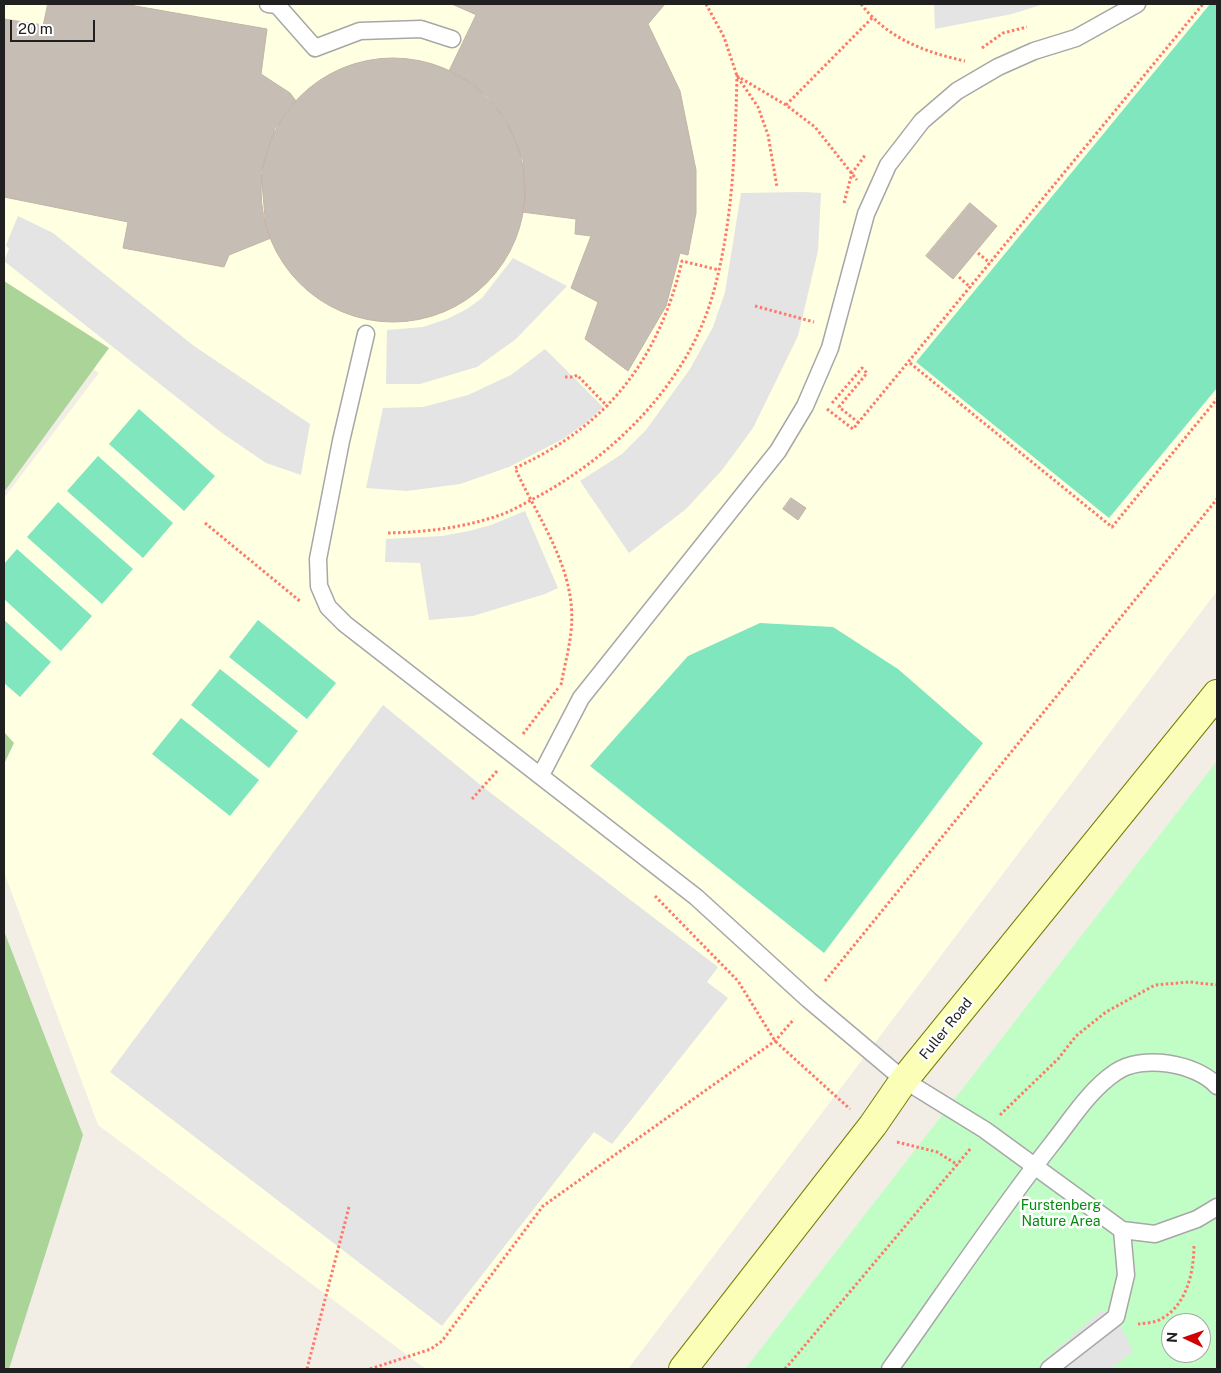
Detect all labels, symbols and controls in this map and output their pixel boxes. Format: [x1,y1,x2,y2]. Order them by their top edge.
scale bar [12,10,98,42]
text: 20 m [18,20,53,37]
street label: Fuller Road [916,995,976,1063]
park label: Furstenberg Nature Area [1021,1198,1101,1230]
north arrow [1161,1313,1211,1363]
text: N [1164,1331,1180,1343]

